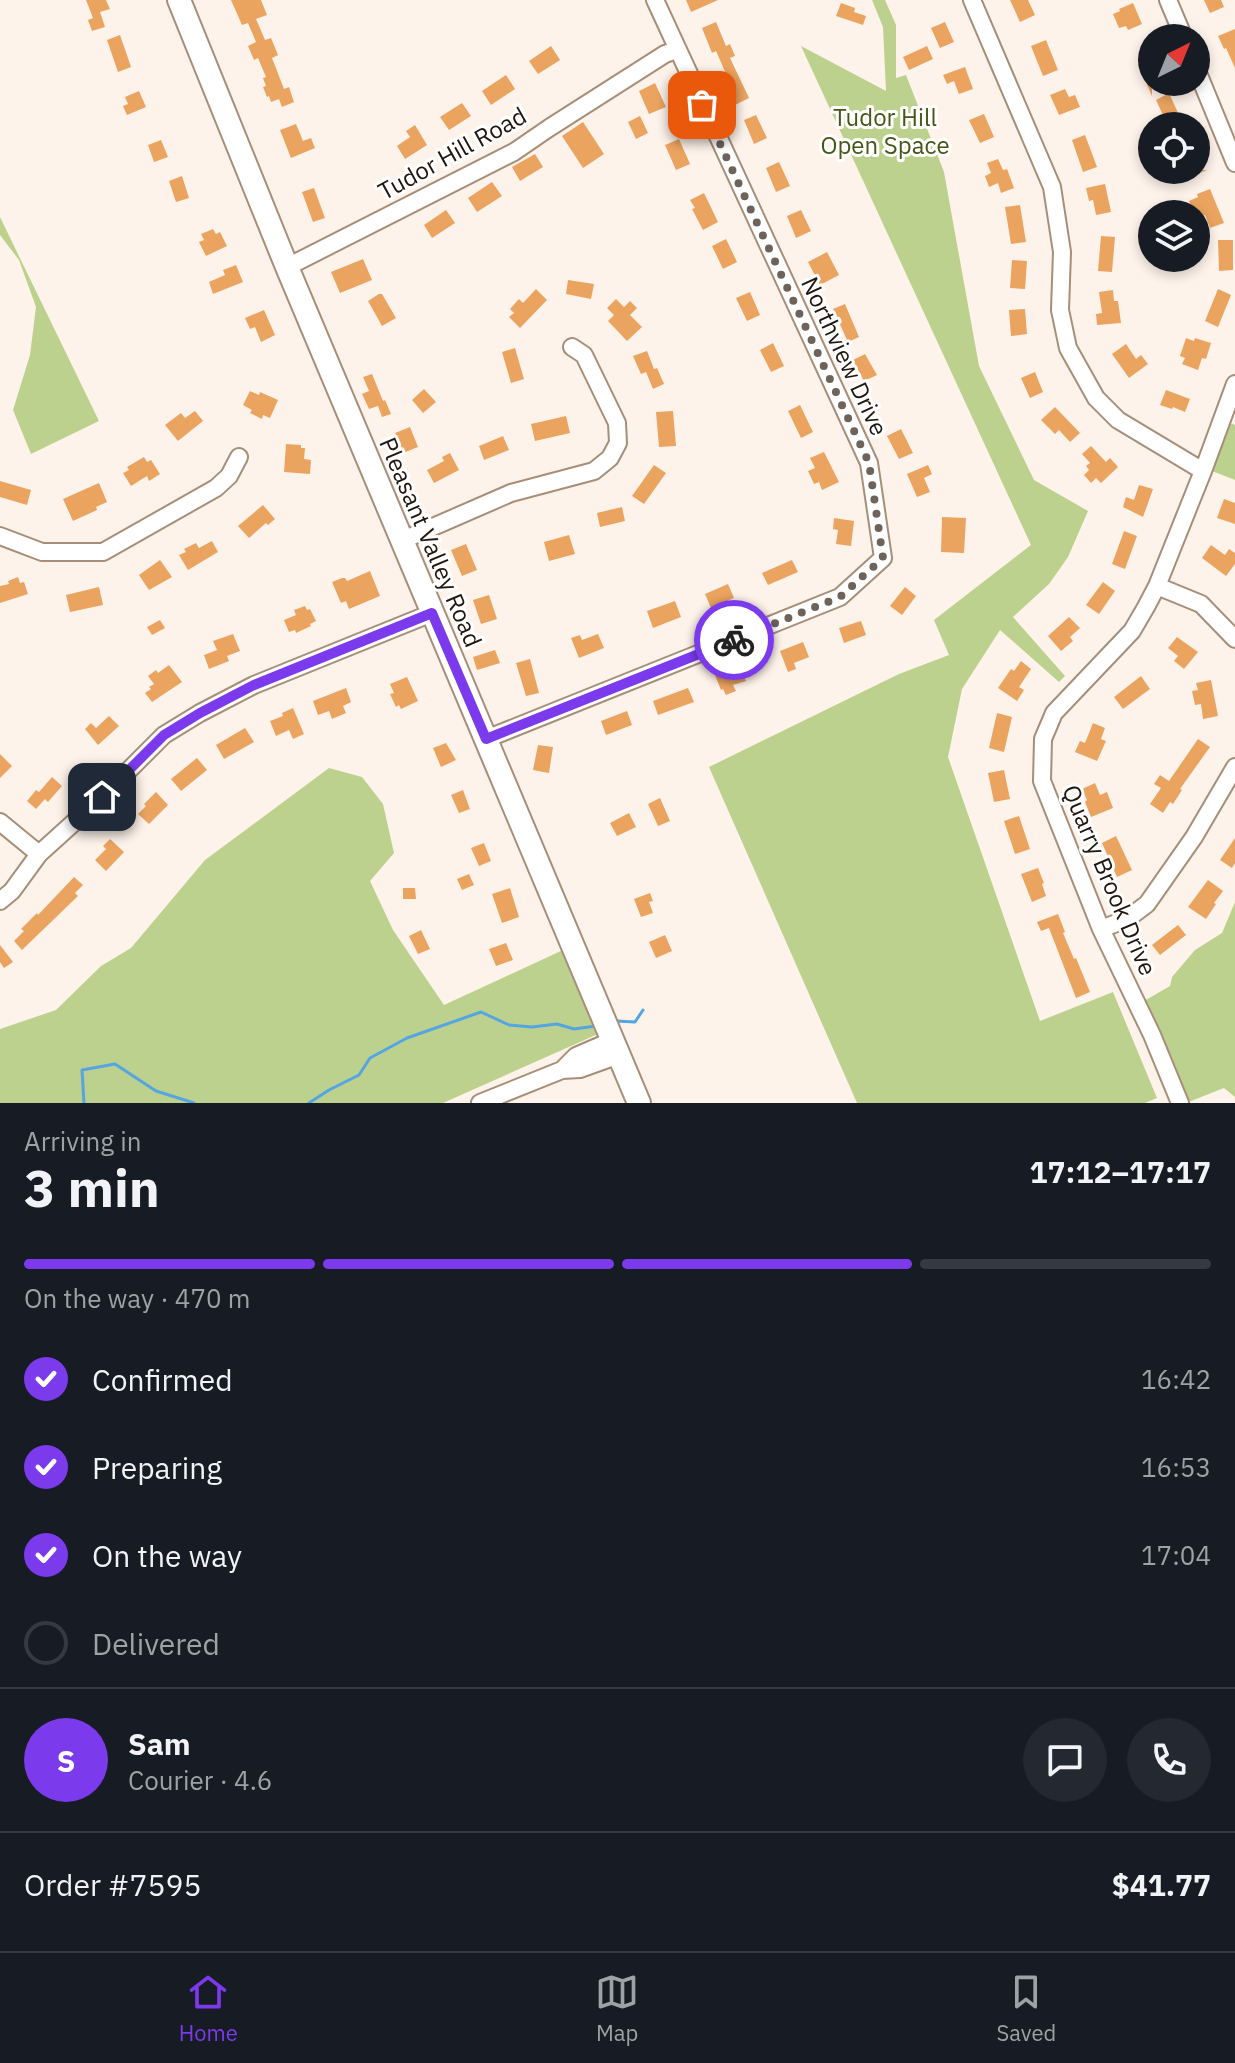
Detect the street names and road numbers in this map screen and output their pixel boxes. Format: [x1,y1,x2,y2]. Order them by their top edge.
street label: Tudor Hill Road [372,99,532,207]
street label: Northview Drive [794,271,896,441]
street label: Pleasant Valley Road [372,432,490,652]
street label: Quarry Brook Drive [1055,780,1165,980]

